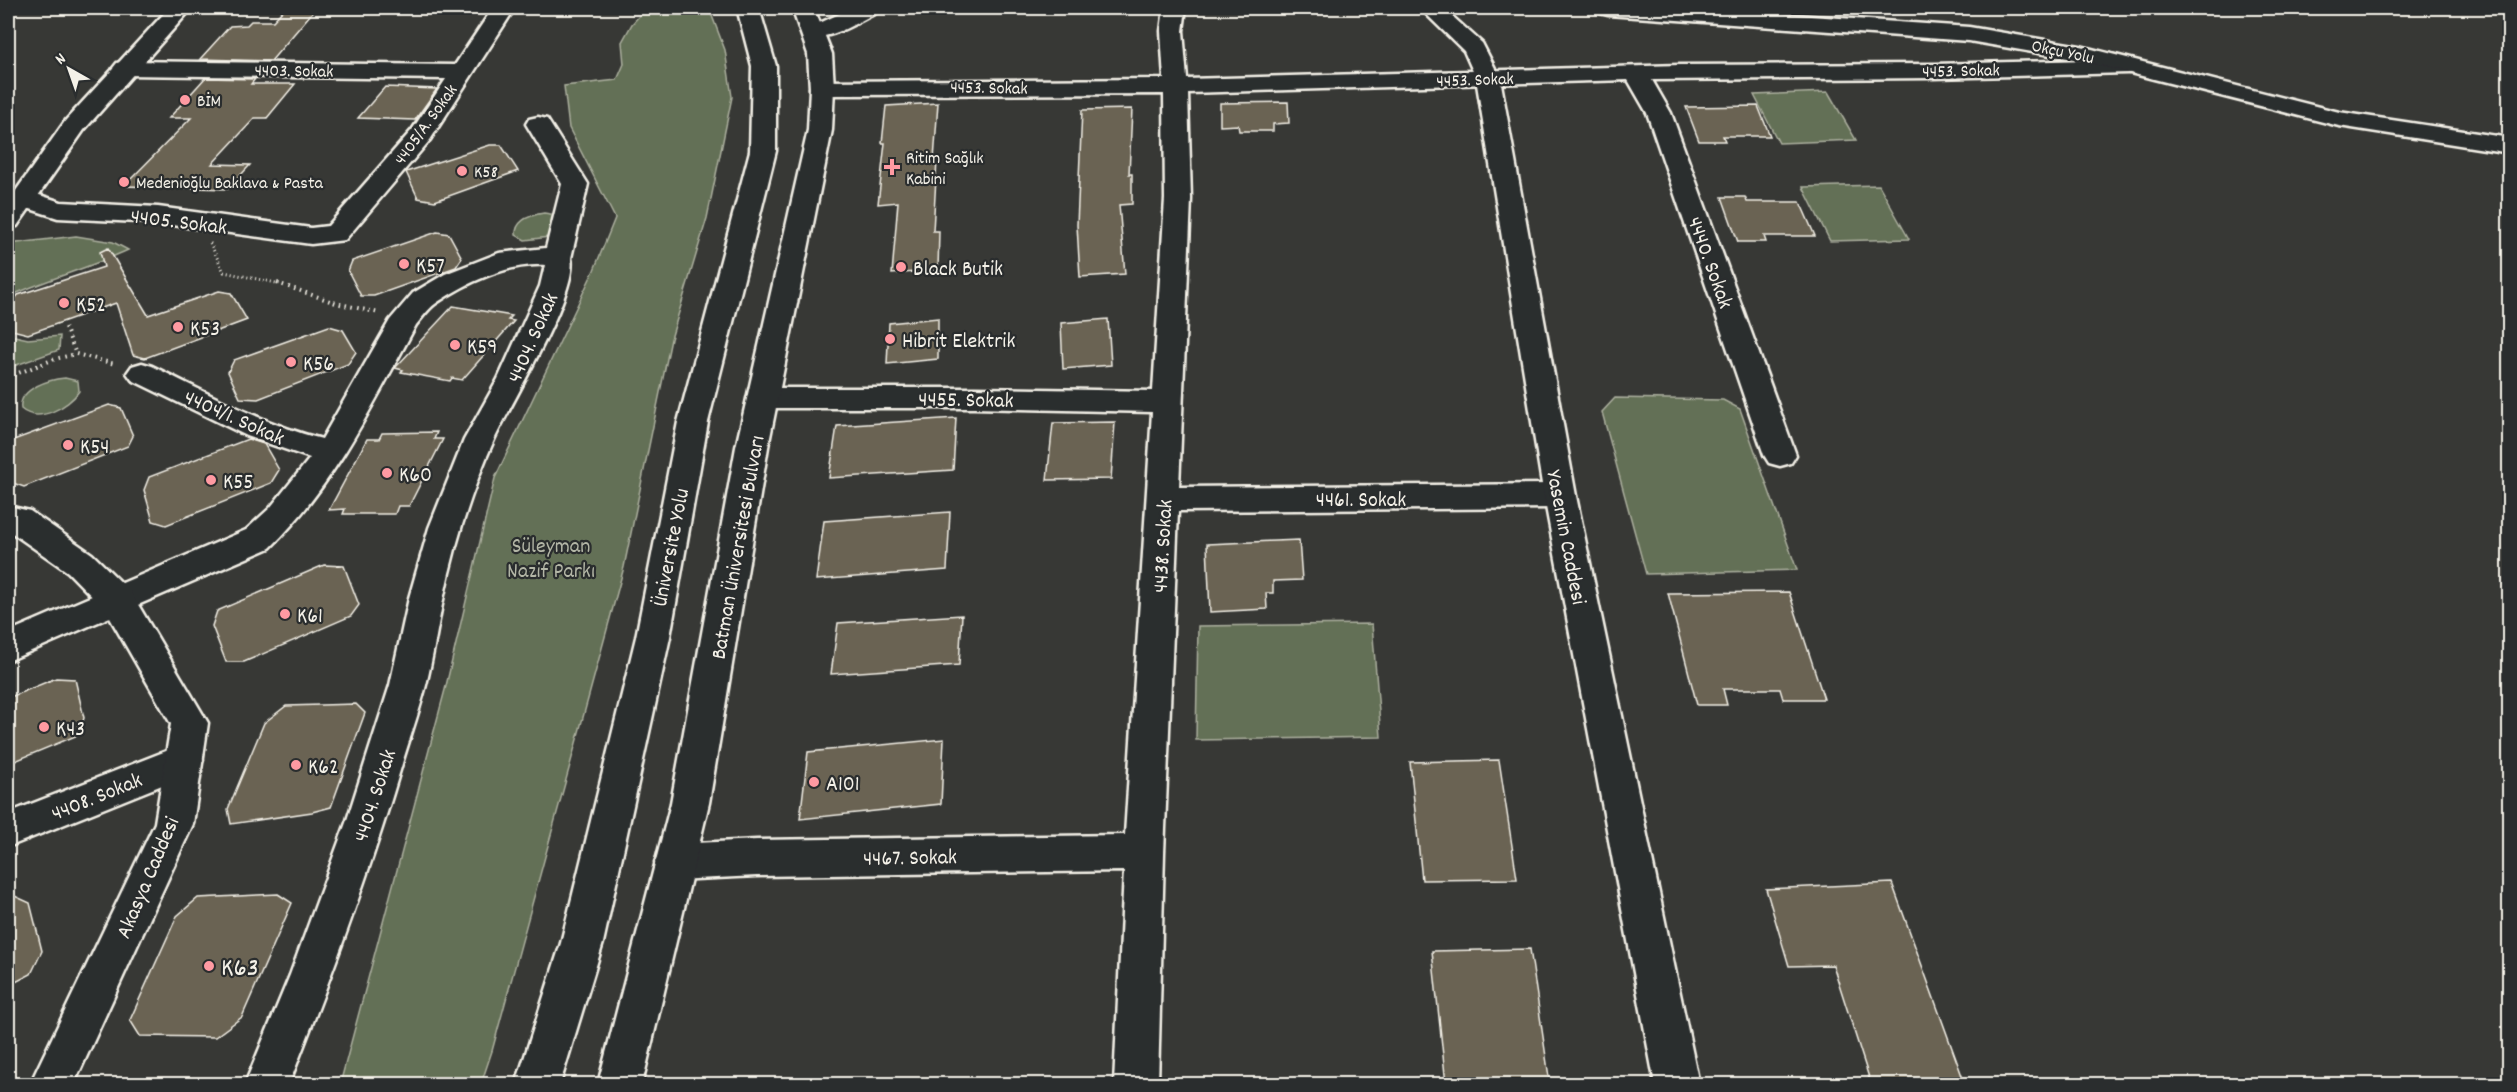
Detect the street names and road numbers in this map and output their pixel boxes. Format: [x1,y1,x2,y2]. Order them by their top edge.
street label: Okçu Yolu [2029,35,2096,72]
street label: 4403. Sokak [254,59,334,86]
street label: 4453. Sokak [1922,59,2000,86]
street label: 4453. Sokak [1436,68,1514,95]
street label: 4453. Sokak [950,76,1028,103]
street label: 4405/A. Sokak [389,80,465,171]
street label: 4405. Sokak [129,202,229,245]
street label: 4440. Sokak [1678,213,1740,314]
street label: 4404. Sokak [501,288,568,389]
street label: 4404/1. Sokak [178,383,289,455]
street label: 4455. Sokak [918,385,1014,418]
street label: Batman Üniversitesi Bulvarı [704,433,774,662]
street label: Yasemin Caddesi [1536,468,1593,608]
street label: Üniversite Yolu [646,486,699,609]
street label: 4461. Sokak [1316,486,1406,517]
street label: 4438. Sokak [1147,499,1182,594]
street label: 4404. Sokak [347,746,406,846]
street label: 4408. Sokak [47,766,147,831]
street label: Akasya Caddesi [110,813,189,944]
street label: 4467. Sokak [863,843,957,876]

